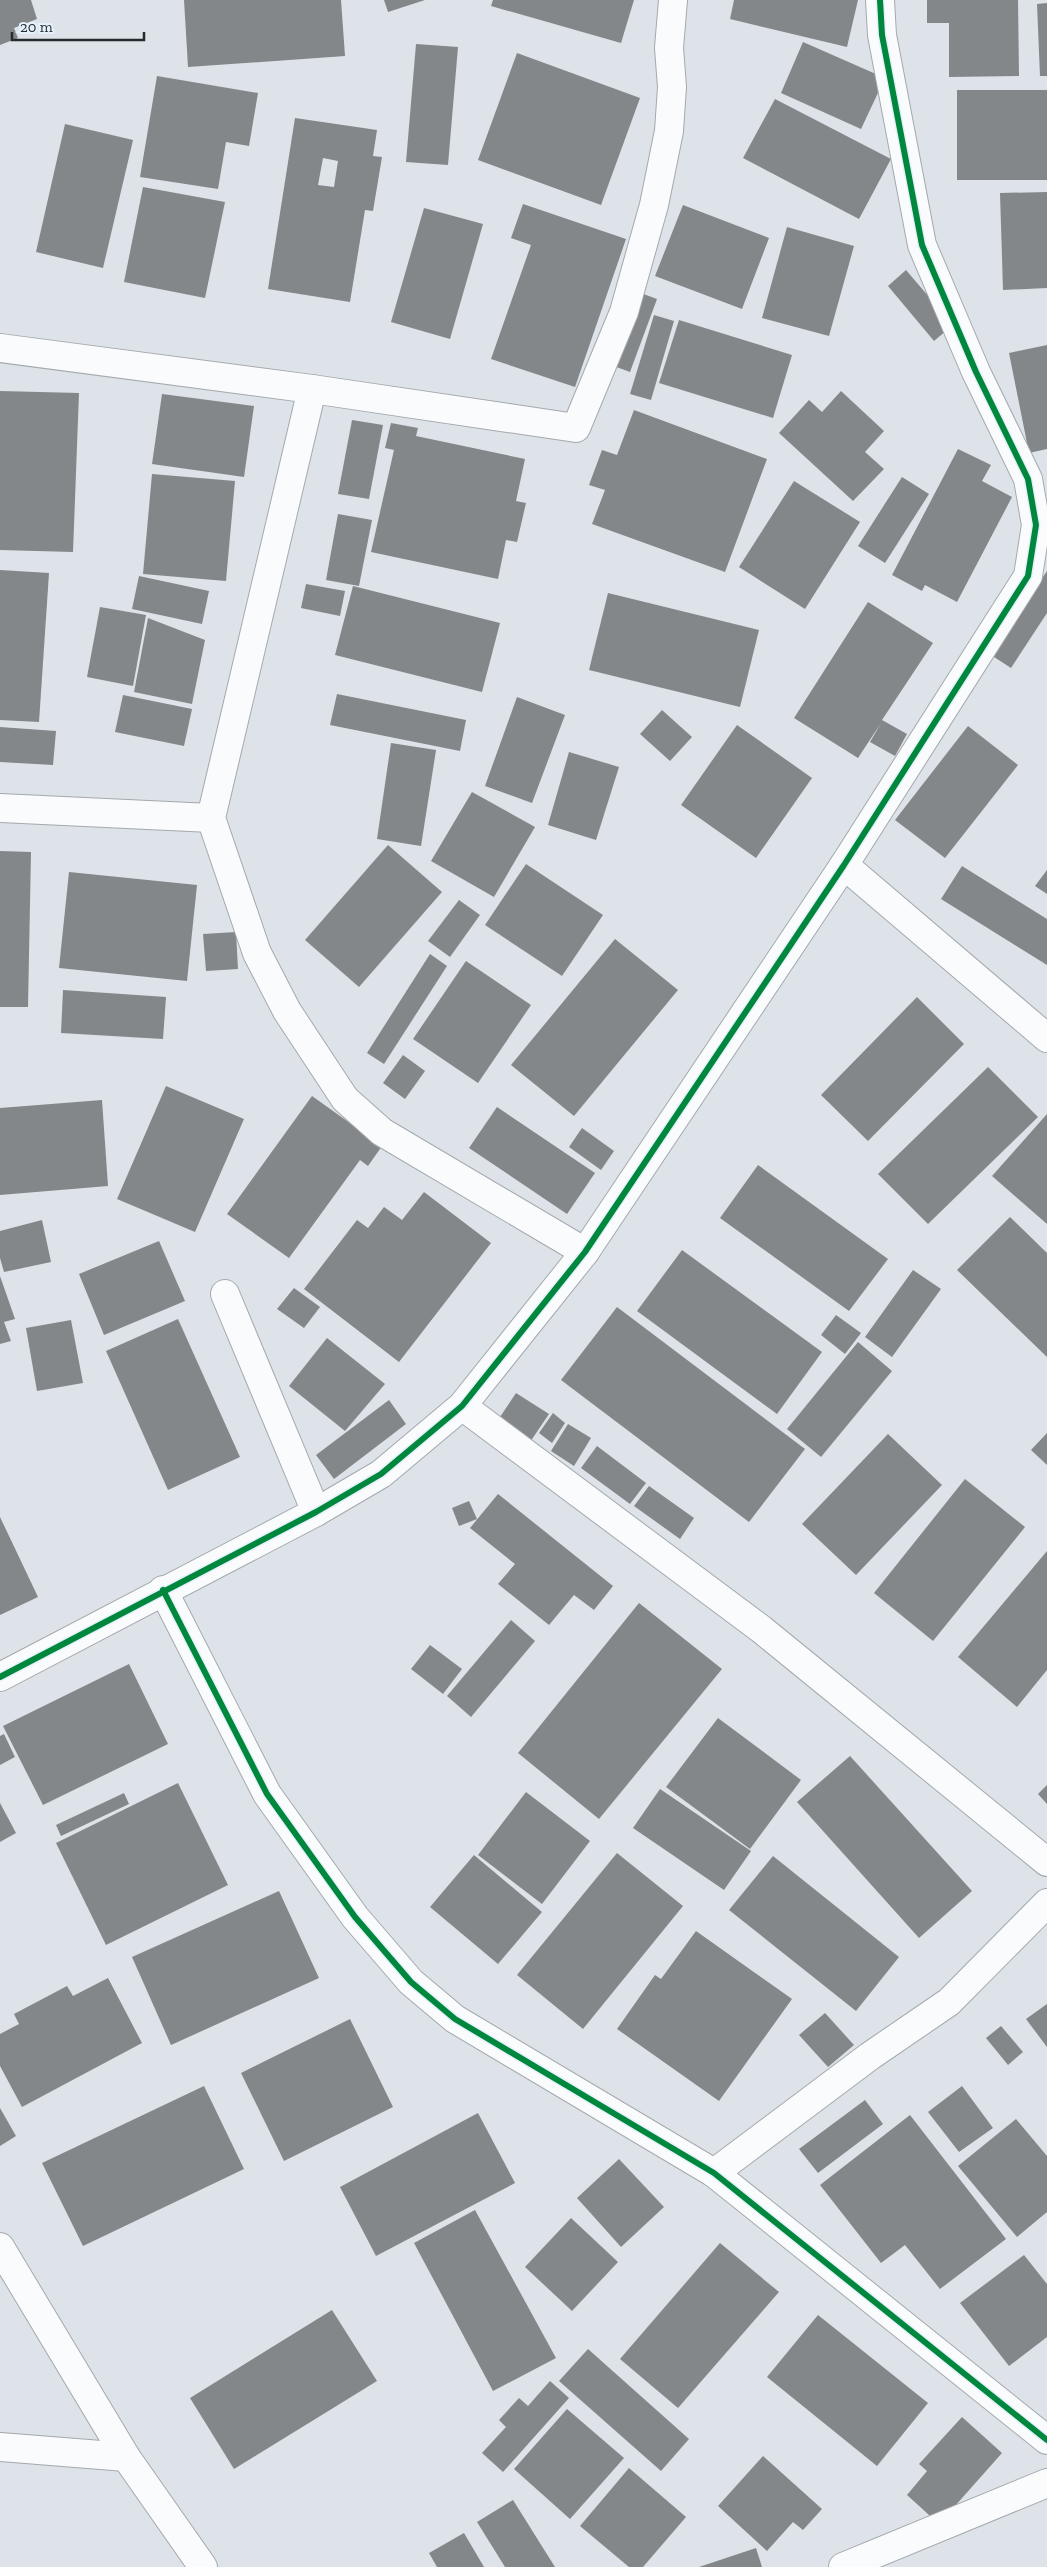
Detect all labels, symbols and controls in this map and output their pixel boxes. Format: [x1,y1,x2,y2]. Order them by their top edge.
scale bar [12,10,145,42]
text: 20 m [20,18,53,36]

